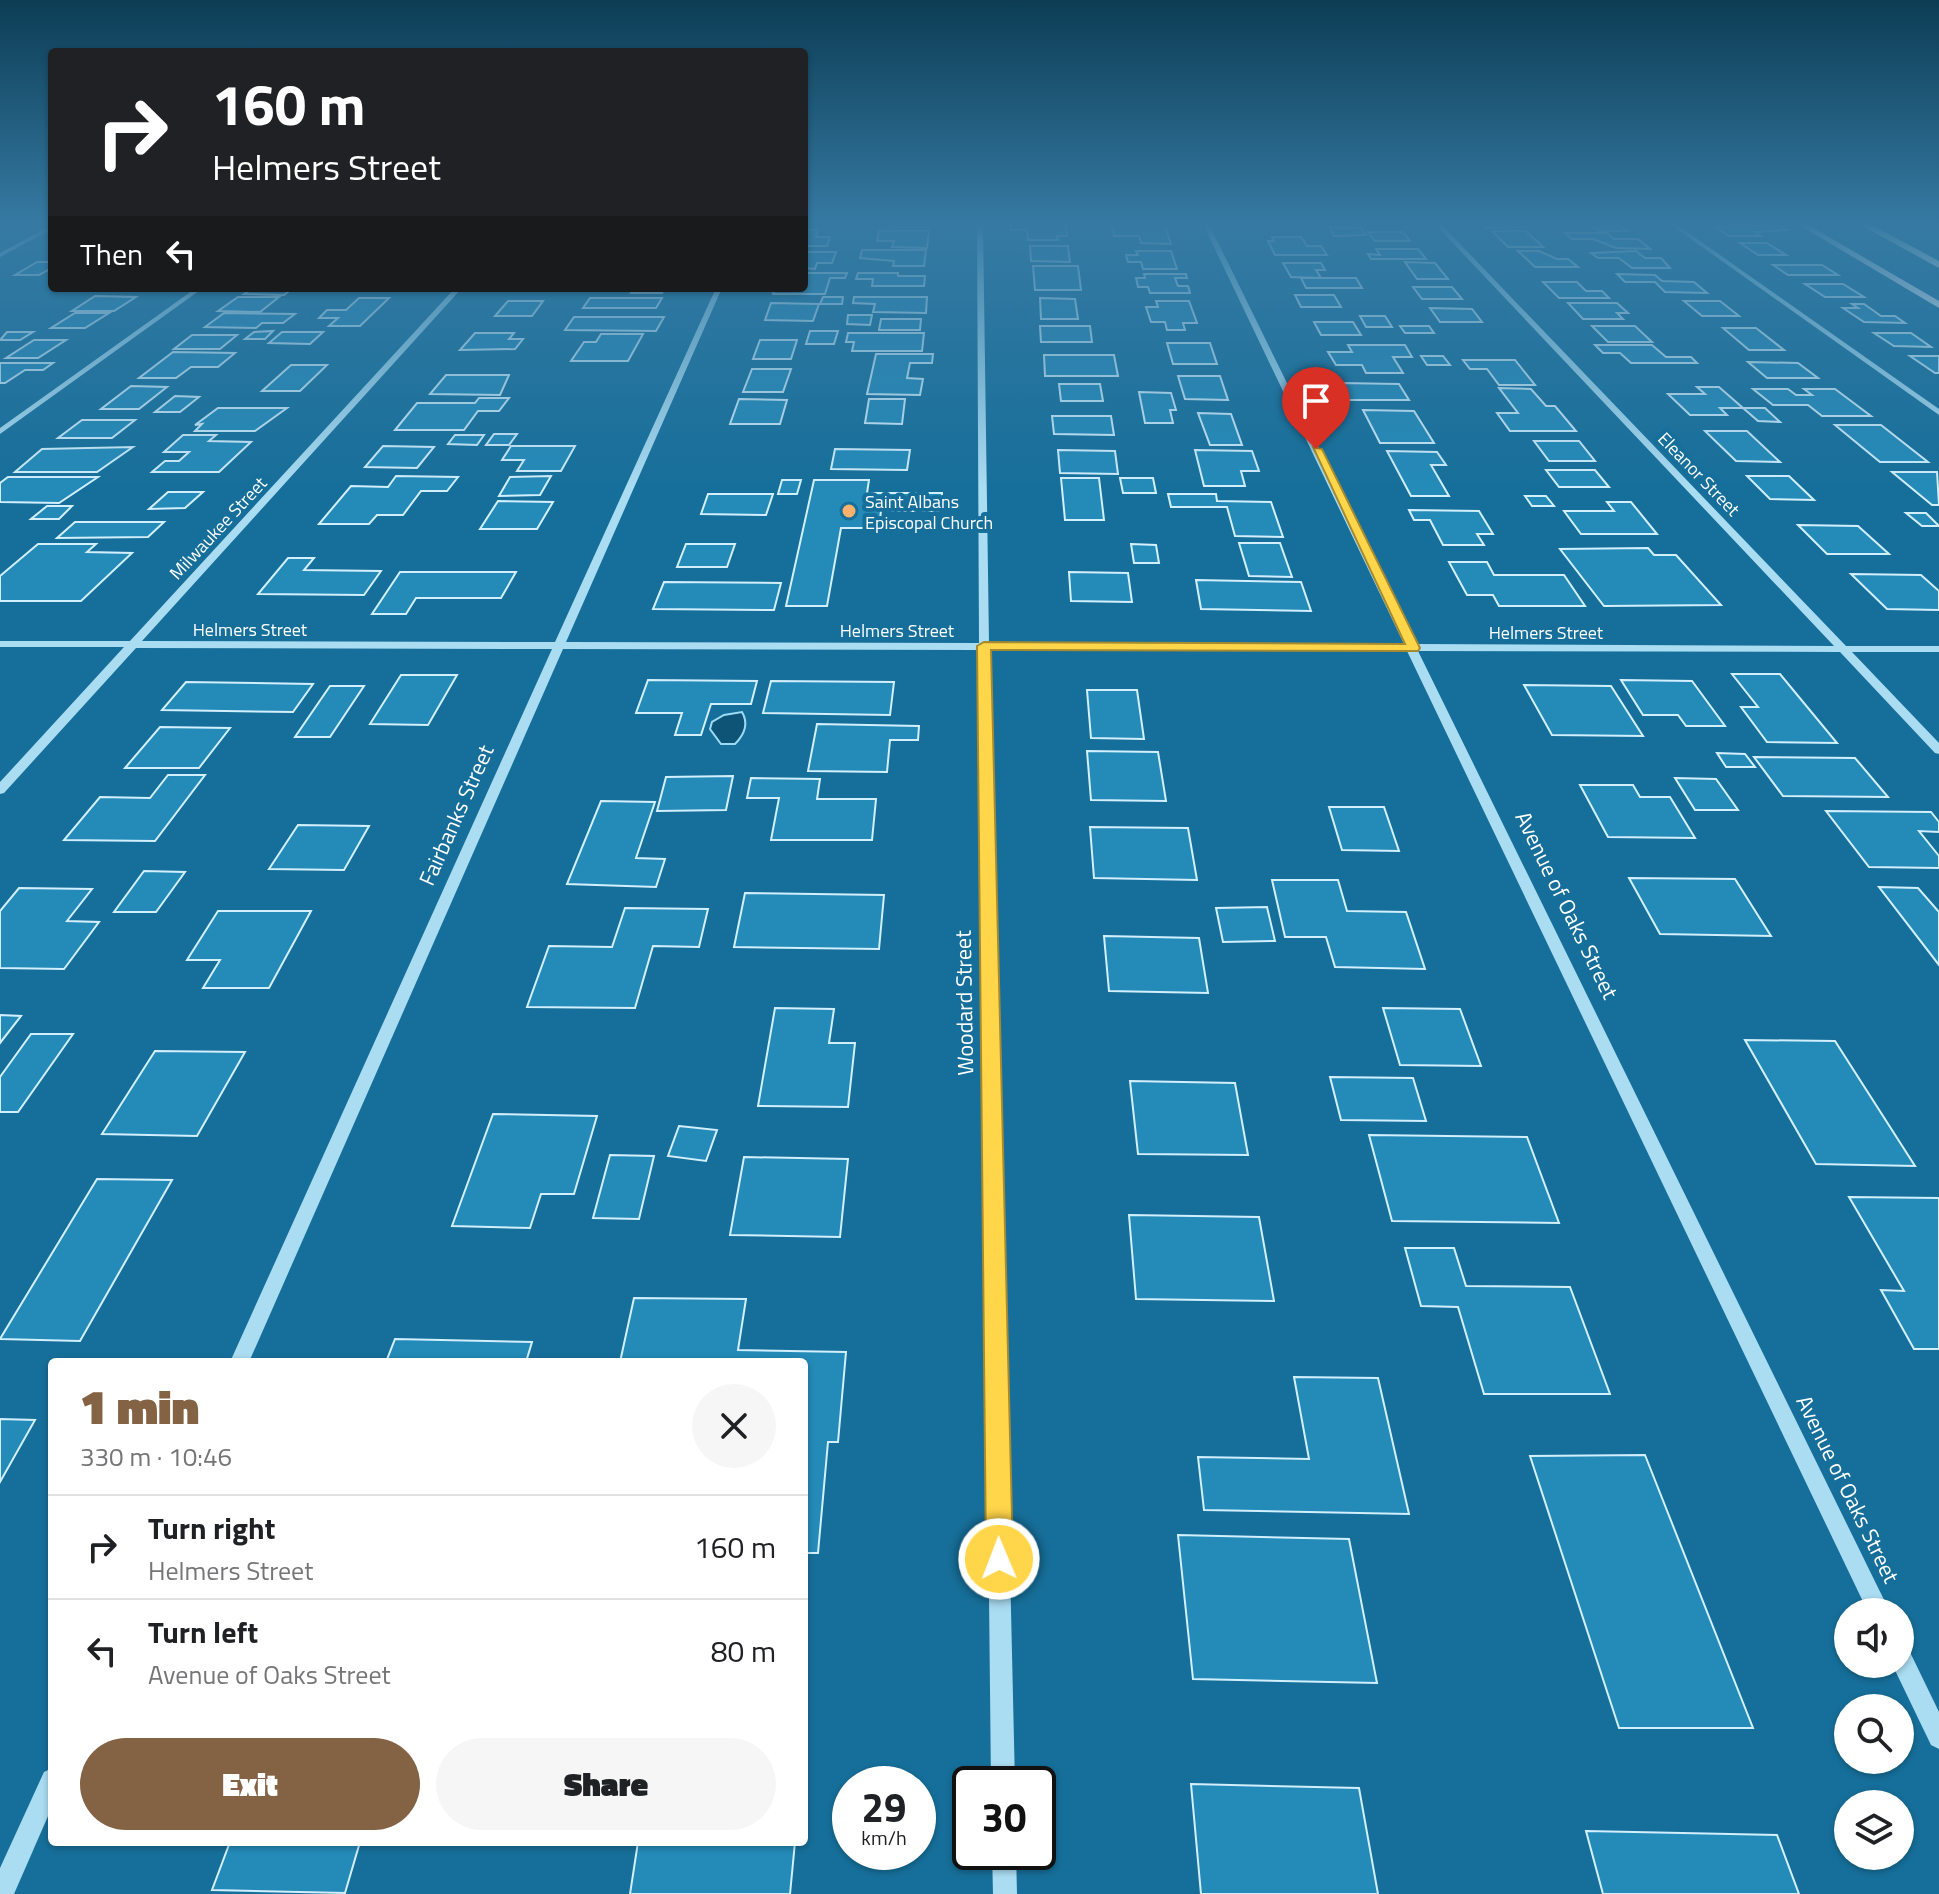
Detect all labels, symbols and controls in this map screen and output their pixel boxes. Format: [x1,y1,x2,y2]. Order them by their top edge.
text: 160 m [212,62,365,147]
icon: right [80,80,184,184]
text: Helmers Street [212,139,441,194]
text: Then [80,231,143,277]
icon: left [159,232,203,276]
pin [1282,367,1350,449]
icon: arrive [1294,379,1338,423]
street label: Eleanor Street [1652,426,1747,523]
street label: Milwaukee Street [163,470,273,586]
place label: Saint Albans Episcopal Church [865,488,993,536]
marker: Saint Albans Episcopal Church [840,502,858,520]
street label: Helmers Street [193,616,308,643]
street label: Helmers Street [840,617,955,644]
street label: Helmers Street [1489,619,1604,646]
street label: Fairbanks Street [410,739,502,891]
street label: Avenue of Oaks Street [1507,805,1627,1005]
street label: Woodard Street [946,930,982,1076]
text: 1 min [80,1370,199,1443]
button: close [692,1384,776,1468]
street label: Avenue of Oaks Street [1788,1389,1908,1589]
text: 330 m · 10:46 [80,1437,232,1476]
text: Turn right [148,1505,276,1551]
position arrow [957,1517,1041,1601]
text: 160 m [694,1524,776,1570]
icon: right [80,1525,124,1569]
text: Helmers Street [148,1551,313,1590]
map controls [1834,1598,1914,1870]
button: sound [1834,1598,1914,1678]
text: Turn left [148,1609,258,1655]
text: 80 m [711,1628,776,1674]
icon: left [80,1629,124,1673]
text: Avenue of Oaks Street [148,1655,391,1694]
button: search [1834,1694,1914,1774]
button: Exit [80,1738,420,1830]
button: Share [436,1738,776,1830]
speed limit sign: 30 [952,1766,1056,1870]
text: 29 [862,1777,906,1838]
button: layers [1834,1790,1914,1870]
text: km/h [861,1822,907,1853]

